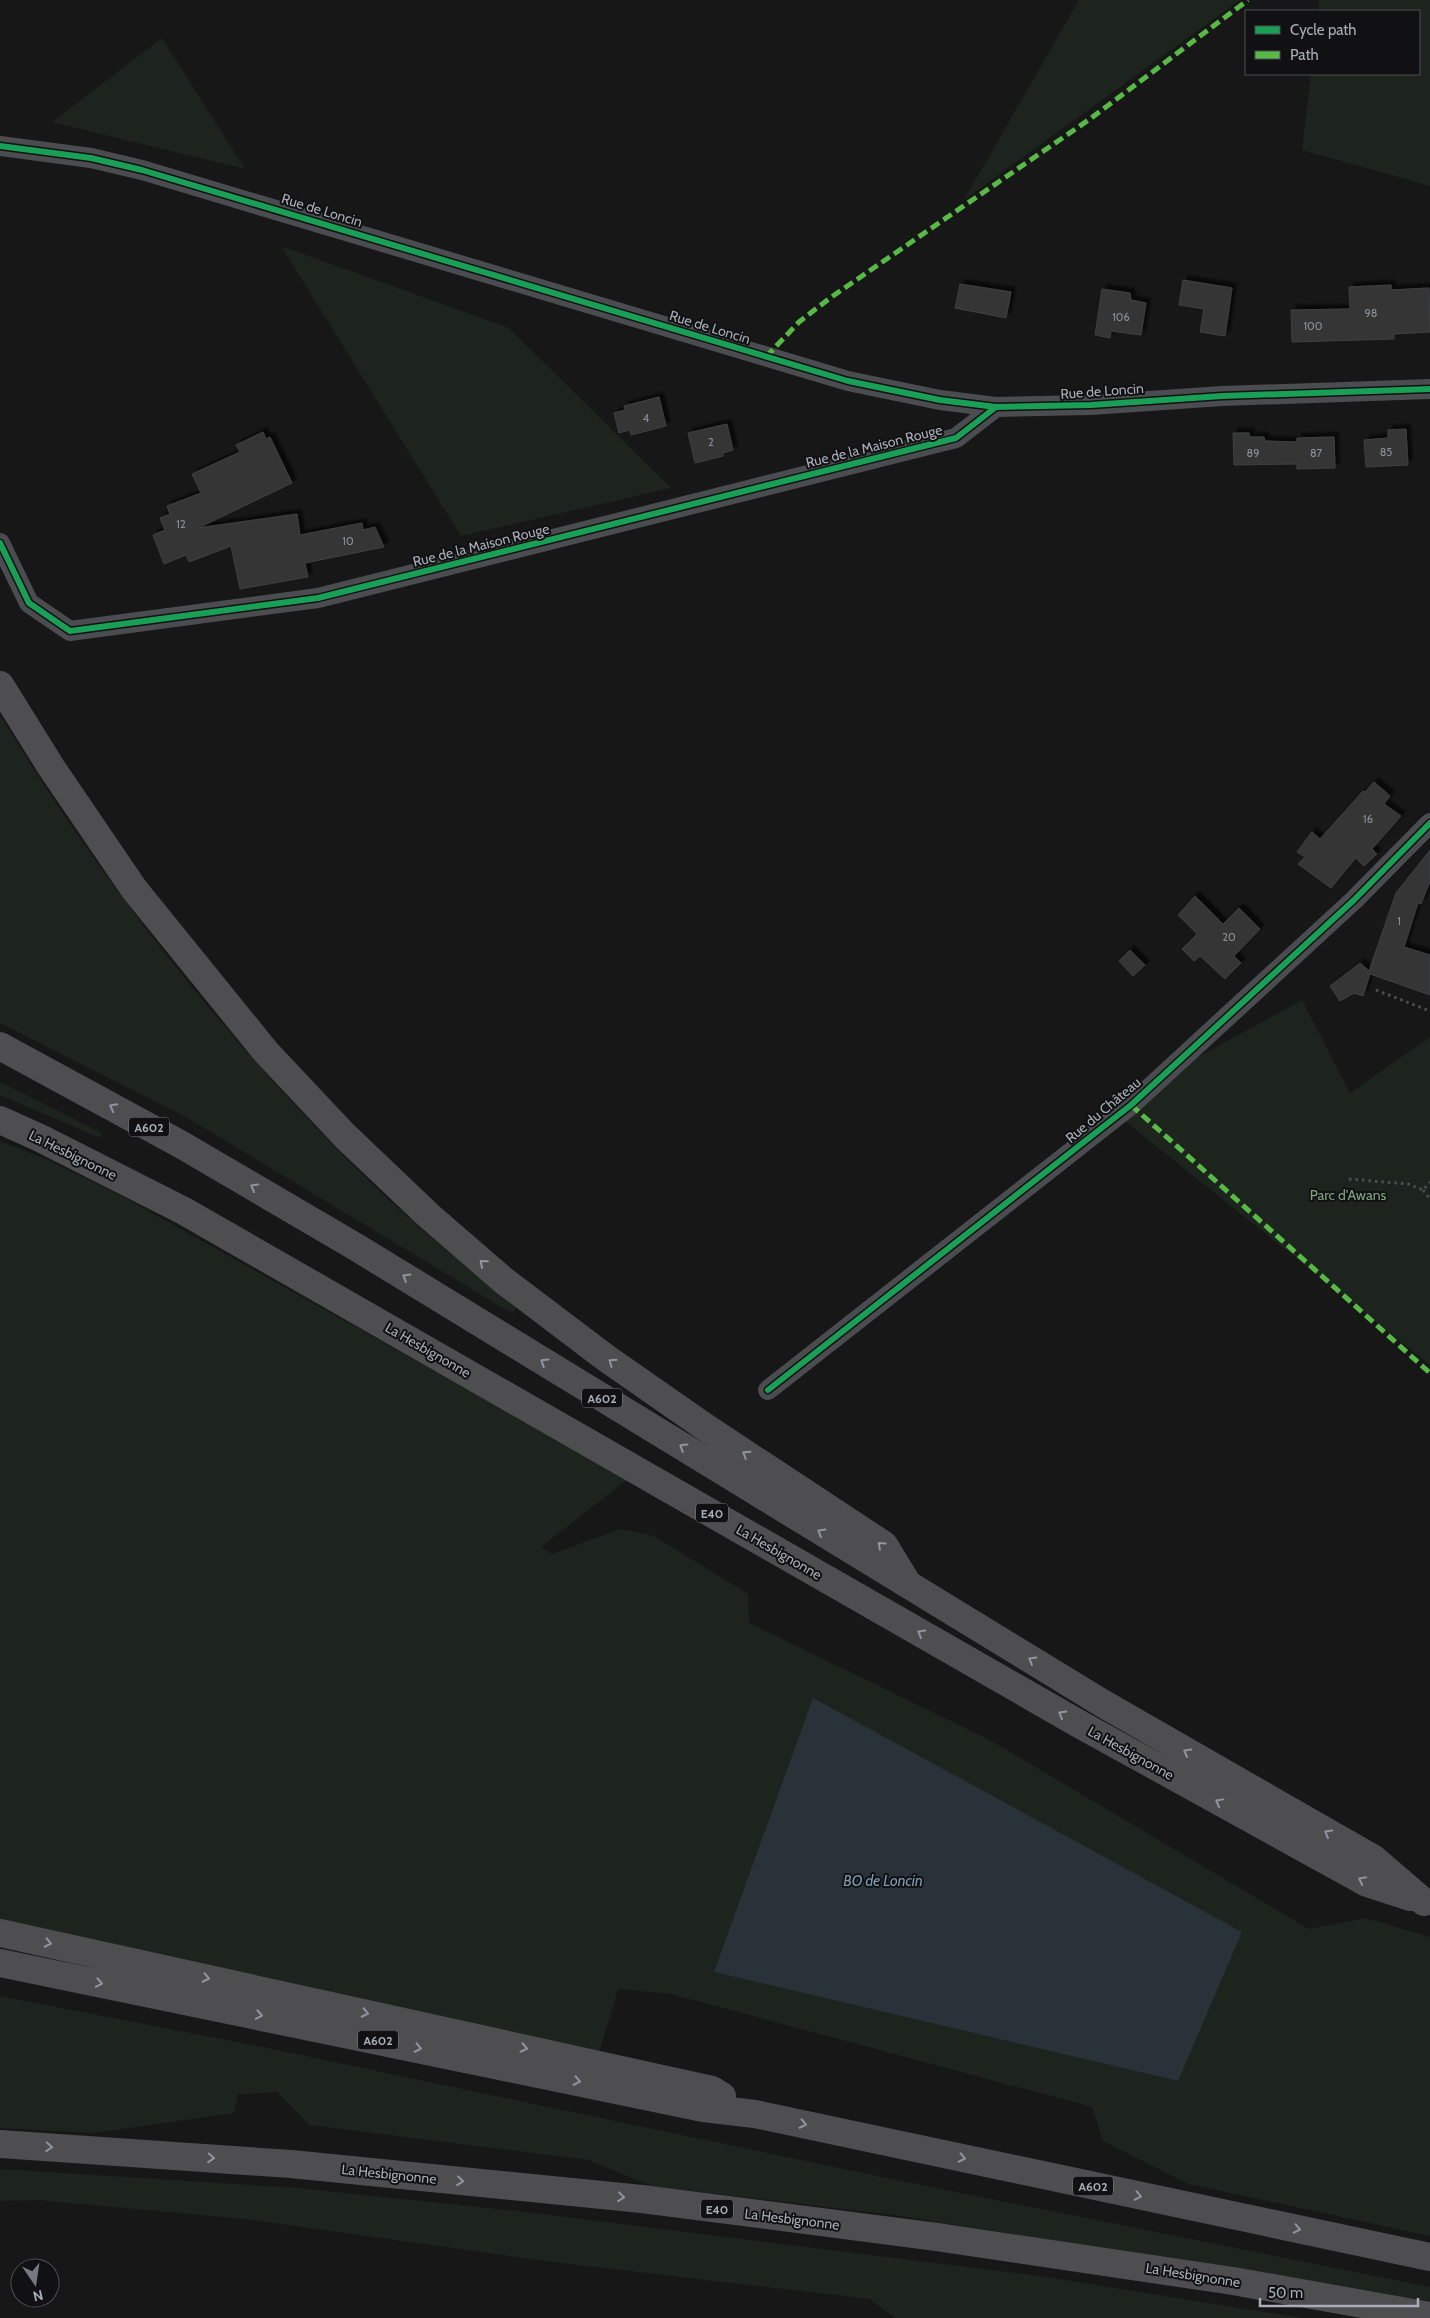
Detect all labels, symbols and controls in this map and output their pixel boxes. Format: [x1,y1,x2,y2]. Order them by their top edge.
legend [1245,10,1420,75]
text: Cycle path [1290,21,1356,39]
text: Path [1290,46,1319,64]
street label: Rue de Loncin [279,189,365,231]
street label: Rue de Loncin [667,306,753,348]
house number: 98 [1365,306,1377,320]
house number: 106 [1112,310,1130,324]
house number: 100 [1304,319,1323,333]
street label: Rue de Loncin [1060,379,1144,403]
house number: 4 [643,411,650,425]
street label: Rue de la Maison Rouge [804,420,944,472]
house number: 2 [708,435,714,449]
house number: 85 [1380,445,1392,459]
house number: 89 [1247,446,1259,460]
house number: 87 [1310,446,1323,460]
house number: 12 [176,517,186,531]
street label: Rue de la Maison Rouge [411,519,551,571]
house number: 10 [342,534,354,548]
house number: 16 [1363,812,1373,826]
house number: 1 [1397,914,1401,928]
house number: 20 [1222,930,1236,944]
street label: Rue du Château [1062,1073,1144,1147]
one-way arrow [109,1104,118,1114]
road number: A602 [129,1118,169,1136]
street label: La Hesbignonne [26,1126,120,1184]
one-way arrow [251,1184,260,1194]
park label: Parc d'Awans [1310,1186,1386,1204]
one-way arrow [480,1260,489,1269]
one-way arrow [402,1274,411,1284]
street label: La Hesbignonne [382,1318,474,1382]
one-way arrow [541,1358,550,1368]
one-way arrow [608,1359,618,1368]
road number: A602 [582,1389,622,1408]
one-way arrow [679,1444,688,1453]
one-way arrow [743,1451,752,1460]
road number: E40 [696,1504,728,1522]
street label: La Hesbignonne [733,1520,825,1584]
one-way arrow [818,1528,827,1538]
one-way arrow [877,1542,886,1551]
one-way arrow [918,1630,927,1640]
one-way arrow [1029,1657,1038,1667]
one-way arrow [1058,1711,1067,1721]
street label: La Hesbignonne [1085,1722,1177,1784]
one-way arrow [1184,1748,1193,1758]
one-way arrow [1216,1798,1225,1808]
one-way arrow [1324,1829,1333,1839]
water label: BO de Loncin [843,1872,923,1890]
one-way arrow [1358,1876,1367,1886]
one-way arrow [43,1937,52,1948]
one-way arrow [202,1972,211,1983]
one-way arrow [95,1978,104,1988]
one-way arrow [360,2007,369,2018]
one-way arrow [254,2010,263,2020]
road number: A602 [358,2030,398,2050]
one-way arrow [413,2042,422,2053]
one-way arrow [519,2042,528,2053]
one-way arrow [572,2075,581,2086]
one-way arrow [799,2118,808,2129]
one-way arrow [45,2142,53,2153]
one-way arrow [958,2152,967,2163]
one-way arrow [207,2153,215,2164]
street label: La Hesbignonne [341,2160,437,2188]
one-way arrow [456,2175,464,2186]
road number: A602 [1073,2176,1113,2196]
one-way arrow [1134,2190,1143,2200]
one-way arrow [618,2191,626,2202]
road number: E40 [701,2200,733,2218]
street label: La Hesbignonne [743,2204,841,2234]
one-way arrow [1293,2224,1302,2234]
north arrow [10,2258,60,2308]
street label: La Hesbignonne [1144,2259,1242,2291]
scale bar [1260,2276,1418,2308]
text: 50 m [1268,2284,1303,2302]
text: N [31,2286,45,2306]

